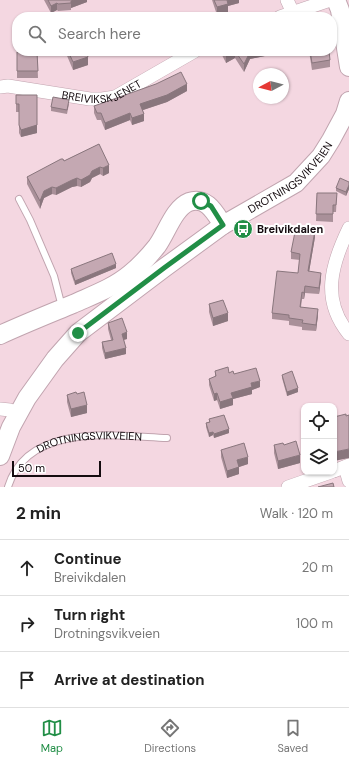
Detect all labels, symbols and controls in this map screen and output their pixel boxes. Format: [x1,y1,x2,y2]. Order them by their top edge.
search box [12,12,337,56]
icon: search [26,23,48,45]
text: Search here [58,24,141,44]
north arrow [253,68,289,104]
street label: BREIVIKSKJENET [61,76,144,106]
street label: DROTNINGSVIKVEIEN [245,139,335,216]
route start [192,192,210,210]
bus stop icon: Breivikdalen [232,218,254,240]
place label: Breivikdalen [257,222,323,236]
route end [69,324,87,342]
map controls [301,403,337,475]
button: locate [301,403,337,439]
street label: DROTNINGSVIKVEIEN [34,428,143,456]
button: layers [301,439,337,475]
scale bar [12,459,101,478]
text: 50 m [18,461,45,475]
text: 2 min [16,502,61,524]
text: Walk · 120 m [260,505,333,522]
text: Continue [54,549,122,569]
icon: ahead [16,557,38,579]
text: 20 m [302,559,333,576]
text: Breivikdalen [54,569,126,586]
text: Turn right [54,605,125,625]
icon: right [16,613,38,635]
text: 100 m [296,615,333,632]
text: Drotningsvikveien [54,625,160,642]
icon: arrive [16,669,38,691]
text: Arrive at destination [54,670,205,690]
tab: Map [41,717,63,755]
tab: Directions [144,717,196,755]
tab: Saved [277,717,308,755]

